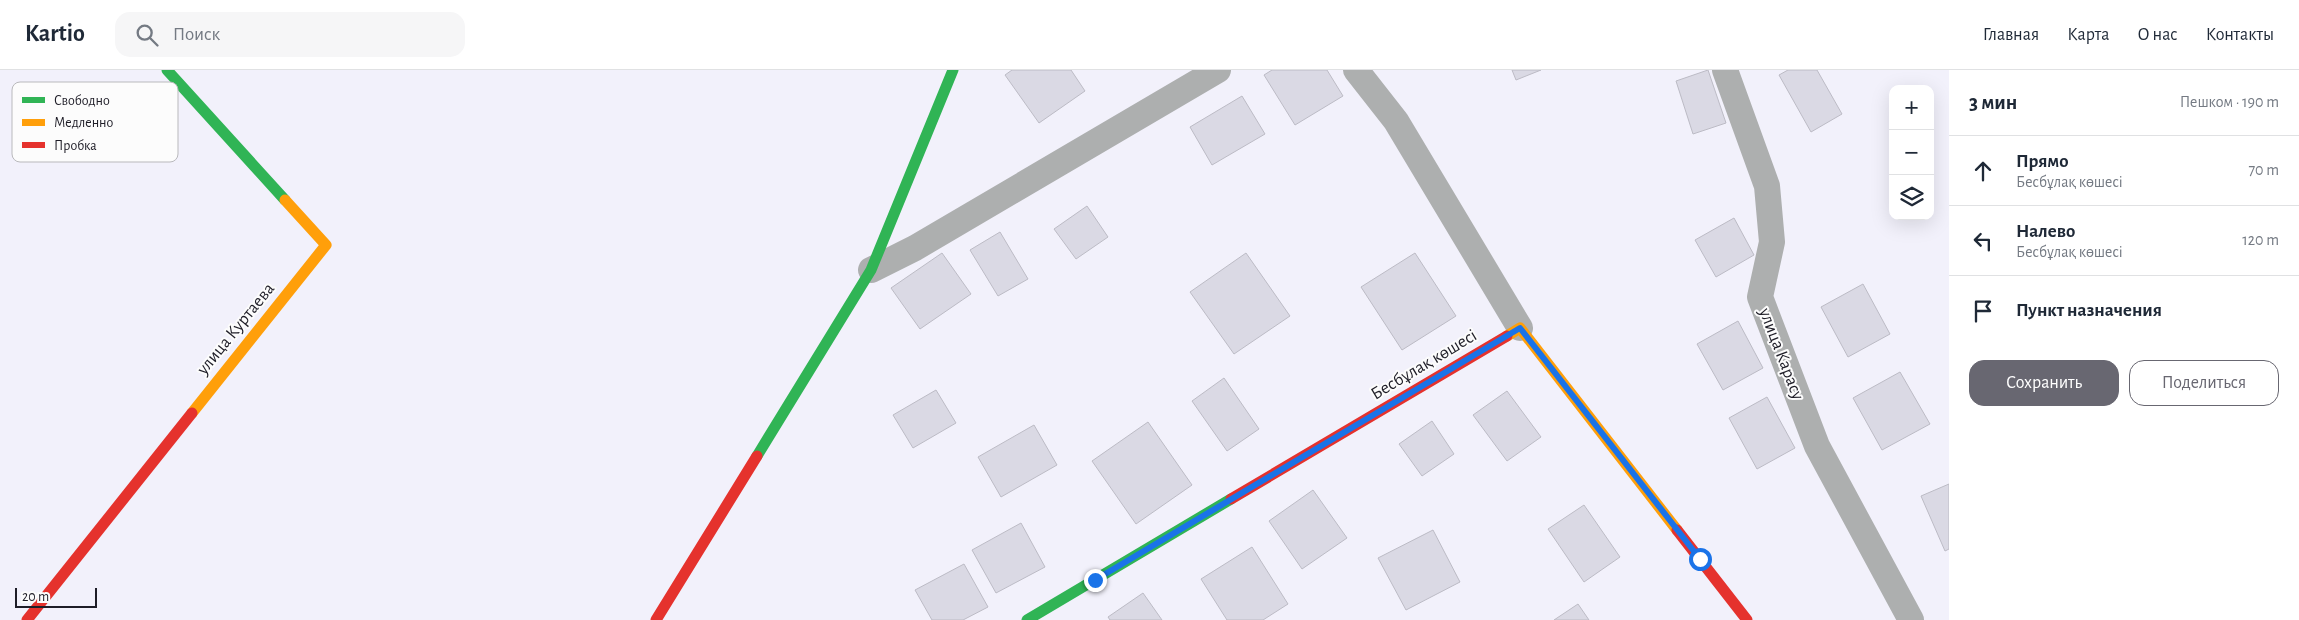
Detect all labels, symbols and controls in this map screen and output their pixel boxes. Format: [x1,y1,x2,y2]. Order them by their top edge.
search box [115,12,465,57]
icon: search [133,21,161,49]
text: Kartio [25,22,85,46]
text: Поиск [173,25,220,44]
text: Главная [1983,26,2039,44]
text: Карта [2067,26,2109,44]
text: О нас [2137,26,2178,44]
text: Контакты [2206,26,2274,44]
legend [12,82,178,162]
map controls [1889,85,1934,220]
button: + [1889,85,1934,130]
text: 3 мин [1969,92,2017,113]
text: Свободно [54,94,110,108]
text: Пешком · 190 m [2180,94,2279,110]
text: Медленно [54,116,113,130]
button: − [1889,130,1934,175]
text: Пробка [54,139,97,153]
text: Прямо [2016,152,2069,171]
icon: ahead [1969,157,1997,185]
text: 70 m [2248,162,2279,178]
text: Бесбұлақ көшесі [2016,174,2123,190]
button: layers [1889,175,1934,220]
text: Налево [2016,222,2075,241]
icon: left [1969,227,1997,255]
text: 120 m [2242,232,2279,248]
text: Бесбұлақ көшесі [2016,244,2123,260]
street label: улица Куртаева [193,280,278,379]
icon: arrive [1969,297,1997,325]
text: Пункт назначения [2016,301,2162,320]
street label: улица Карасу [1755,305,1807,403]
street label: Бесбұлақ көшесі [1367,326,1480,404]
button: Сохранить [1969,360,2119,406]
button: Поделиться [2129,360,2279,406]
route start [1689,548,1712,571]
route end [1084,569,1107,592]
scale bar [15,585,98,608]
text: 20 m [22,590,49,604]

